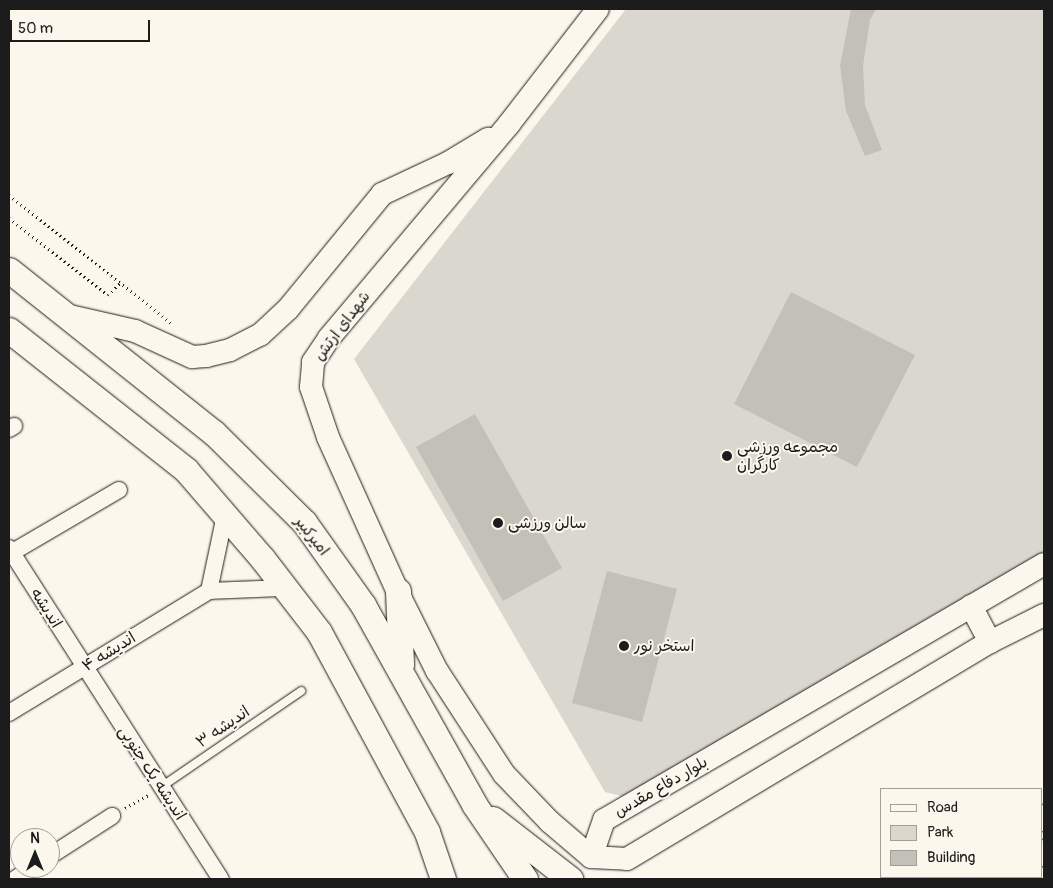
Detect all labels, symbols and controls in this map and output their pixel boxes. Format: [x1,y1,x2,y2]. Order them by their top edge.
scale bar [12,10,152,42]
text: 50 m [18,19,53,38]
street label: شهدای ارتش [310,287,374,365]
place label: مجموعه ورزشی کارگران [737,437,838,475]
marker: مجموعه ورزشی کارگران [721,450,733,462]
street label: امیرکبیر [291,512,333,560]
place label: سالن ورزشی [508,513,587,533]
marker: سالن ورزشی [492,517,504,529]
street label: اندیشه [26,584,66,632]
street label: اندیشه ۴ [79,628,139,676]
place label: استخر نور [634,636,695,656]
marker: استخر نور [618,640,630,652]
street label: اندیشه ۳ [193,702,253,752]
street label: اندیشه یک جنوبی [114,722,190,824]
street label: بلوار دفاع مقدس [611,753,711,821]
legend [880,788,1043,878]
text: Road [927,798,958,817]
text: Park [927,823,953,842]
north arrow [10,828,60,878]
text: N [30,830,40,847]
text: Building [927,848,975,867]

